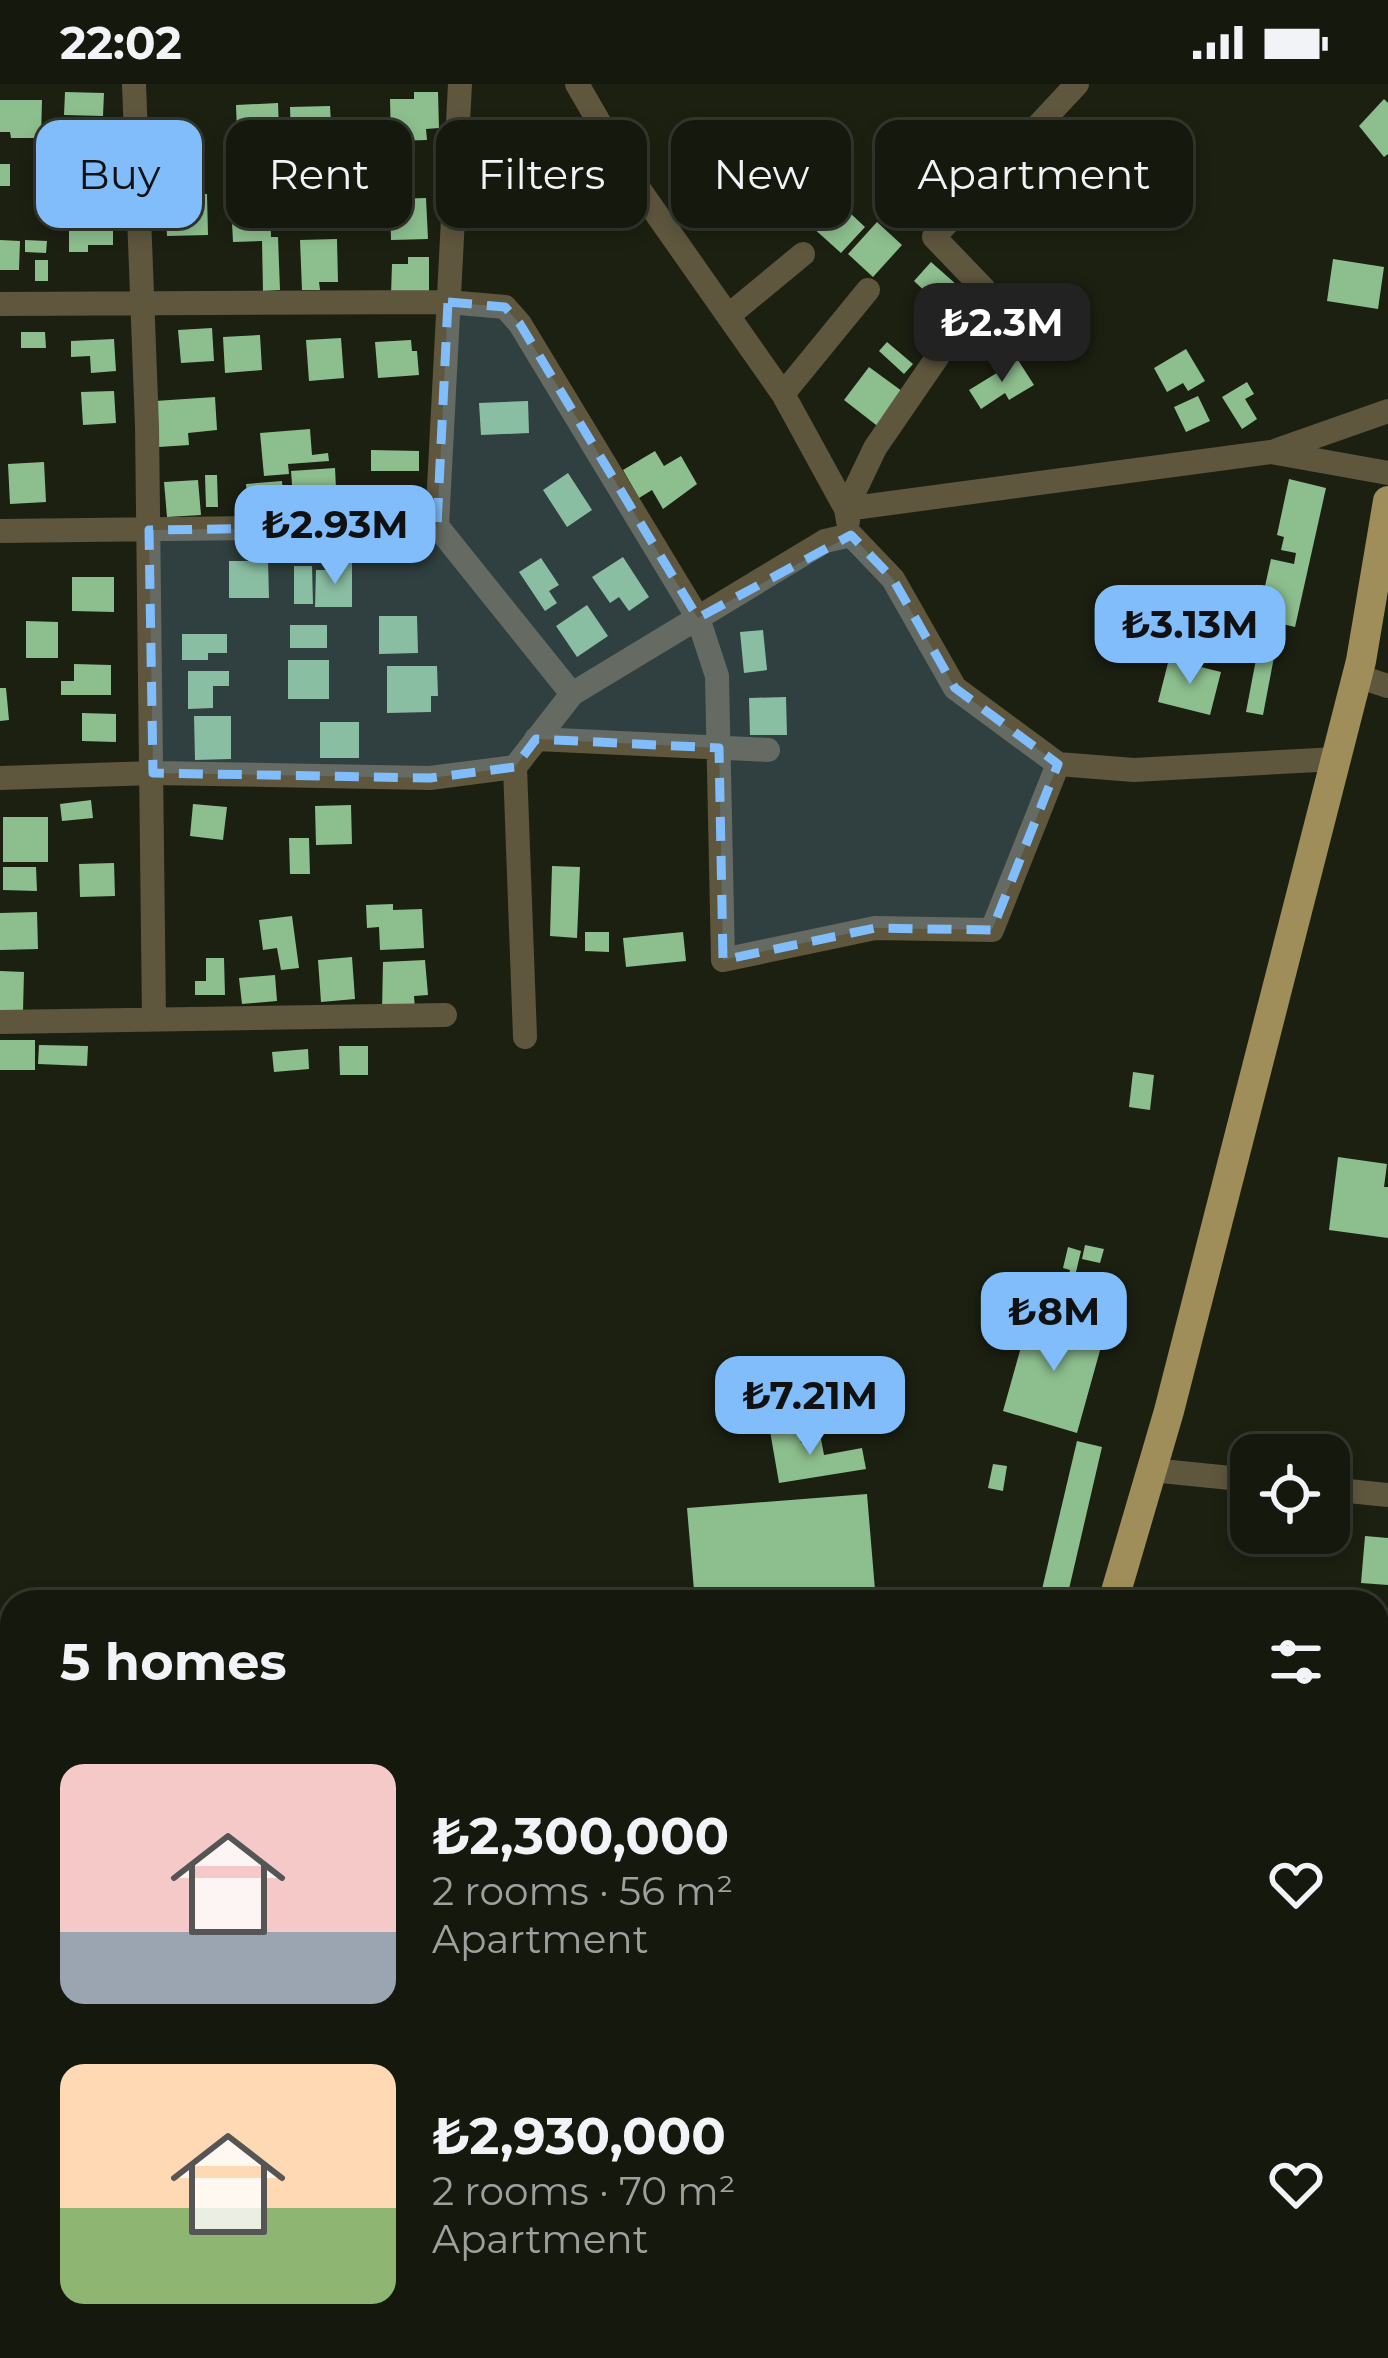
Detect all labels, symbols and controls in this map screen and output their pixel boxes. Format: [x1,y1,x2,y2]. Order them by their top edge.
text: 22:02 [60,15,182,70]
chip: Buy [36,120,202,228]
chip: Rent [226,120,412,228]
chip: Filters [436,120,647,228]
chip: New [671,120,851,228]
chip: Apartment [875,120,1193,228]
pin: ₺2.3M [918,283,1086,385]
text: ₺2.3M [941,298,1063,346]
pin: ₺2.93M [237,485,433,587]
text: ₺2.93M [262,500,408,548]
pin: ₺3.13M [1092,585,1288,687]
text: ₺3.13M [1122,600,1258,648]
pin: ₺8M [996,1272,1112,1374]
text: ₺8M [1008,1287,1100,1335]
pin: ₺7.21M [712,1356,908,1458]
text: ₺7.21M [742,1371,878,1419]
map controls [1230,1434,1350,1554]
button: locate [1230,1434,1350,1554]
icon: filters [1263,1629,1329,1695]
text: 5 homes [60,1631,287,1693]
text: ₺2,300,000 [432,1805,729,1867]
icon: home [156,1812,300,1956]
icon: heart [1263,1851,1329,1917]
text: 2 rooms · 56 m² [432,1867,733,1915]
text: Apartment [432,1915,648,1963]
text: ₺2,930,000 [432,2105,726,2167]
icon: home [156,2112,300,2256]
icon: heart [1263,2151,1329,2217]
text: 2 rooms · 70 m² [432,2167,735,2215]
text: Apartment [432,2215,648,2263]

